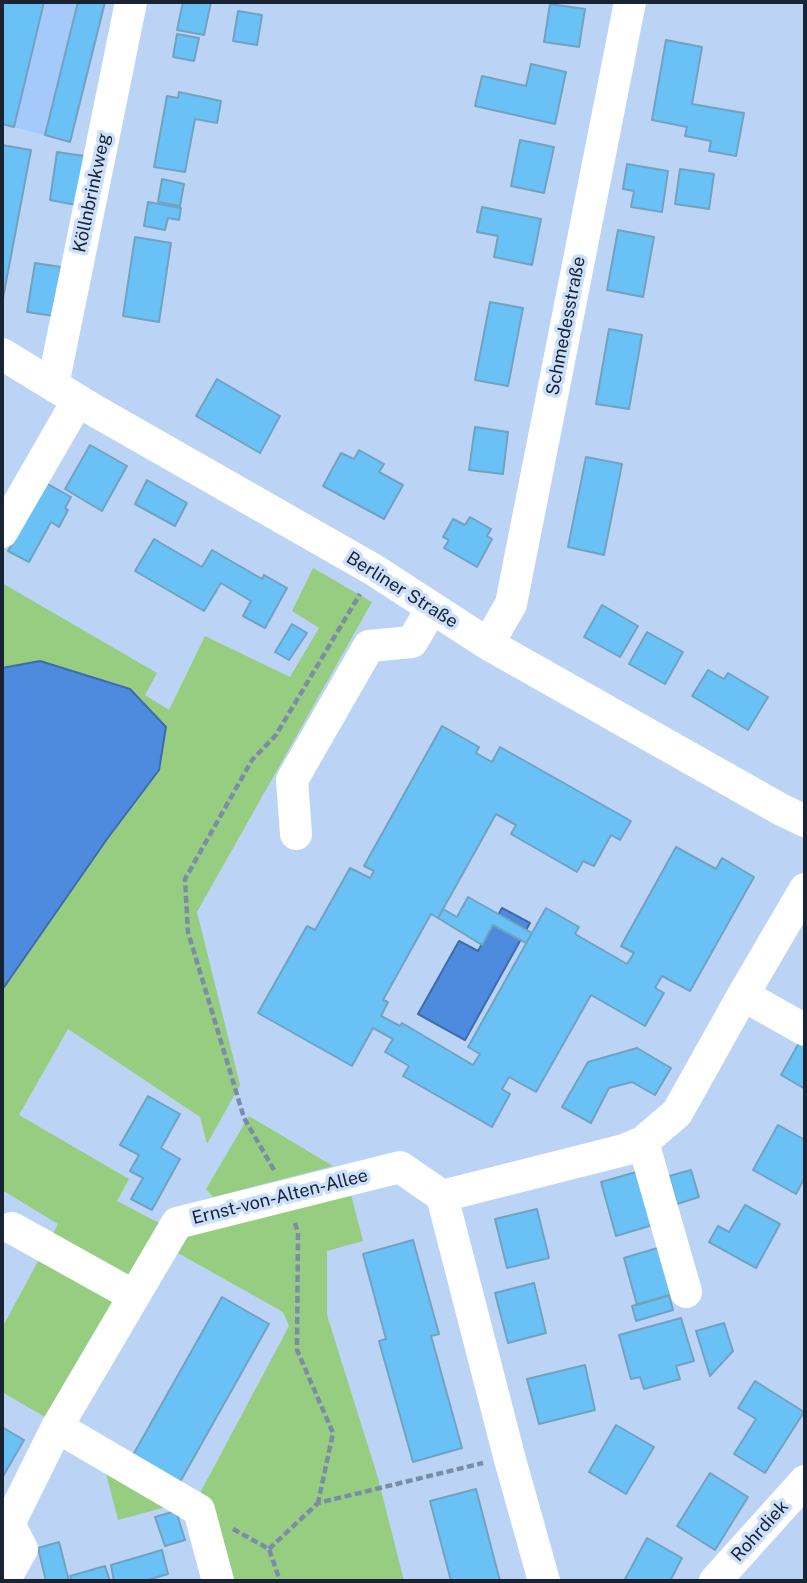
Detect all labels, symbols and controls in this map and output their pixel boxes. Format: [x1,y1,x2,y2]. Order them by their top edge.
street label: Köllnbrinkweg [69,131,115,255]
street label: Schmedesstraße [542,255,590,397]
street label: Berliner Straße [342,547,462,633]
street label: Ernst-von-Alten-Allee [190,1165,370,1229]
street label: Rohrdiek [727,1496,793,1566]

